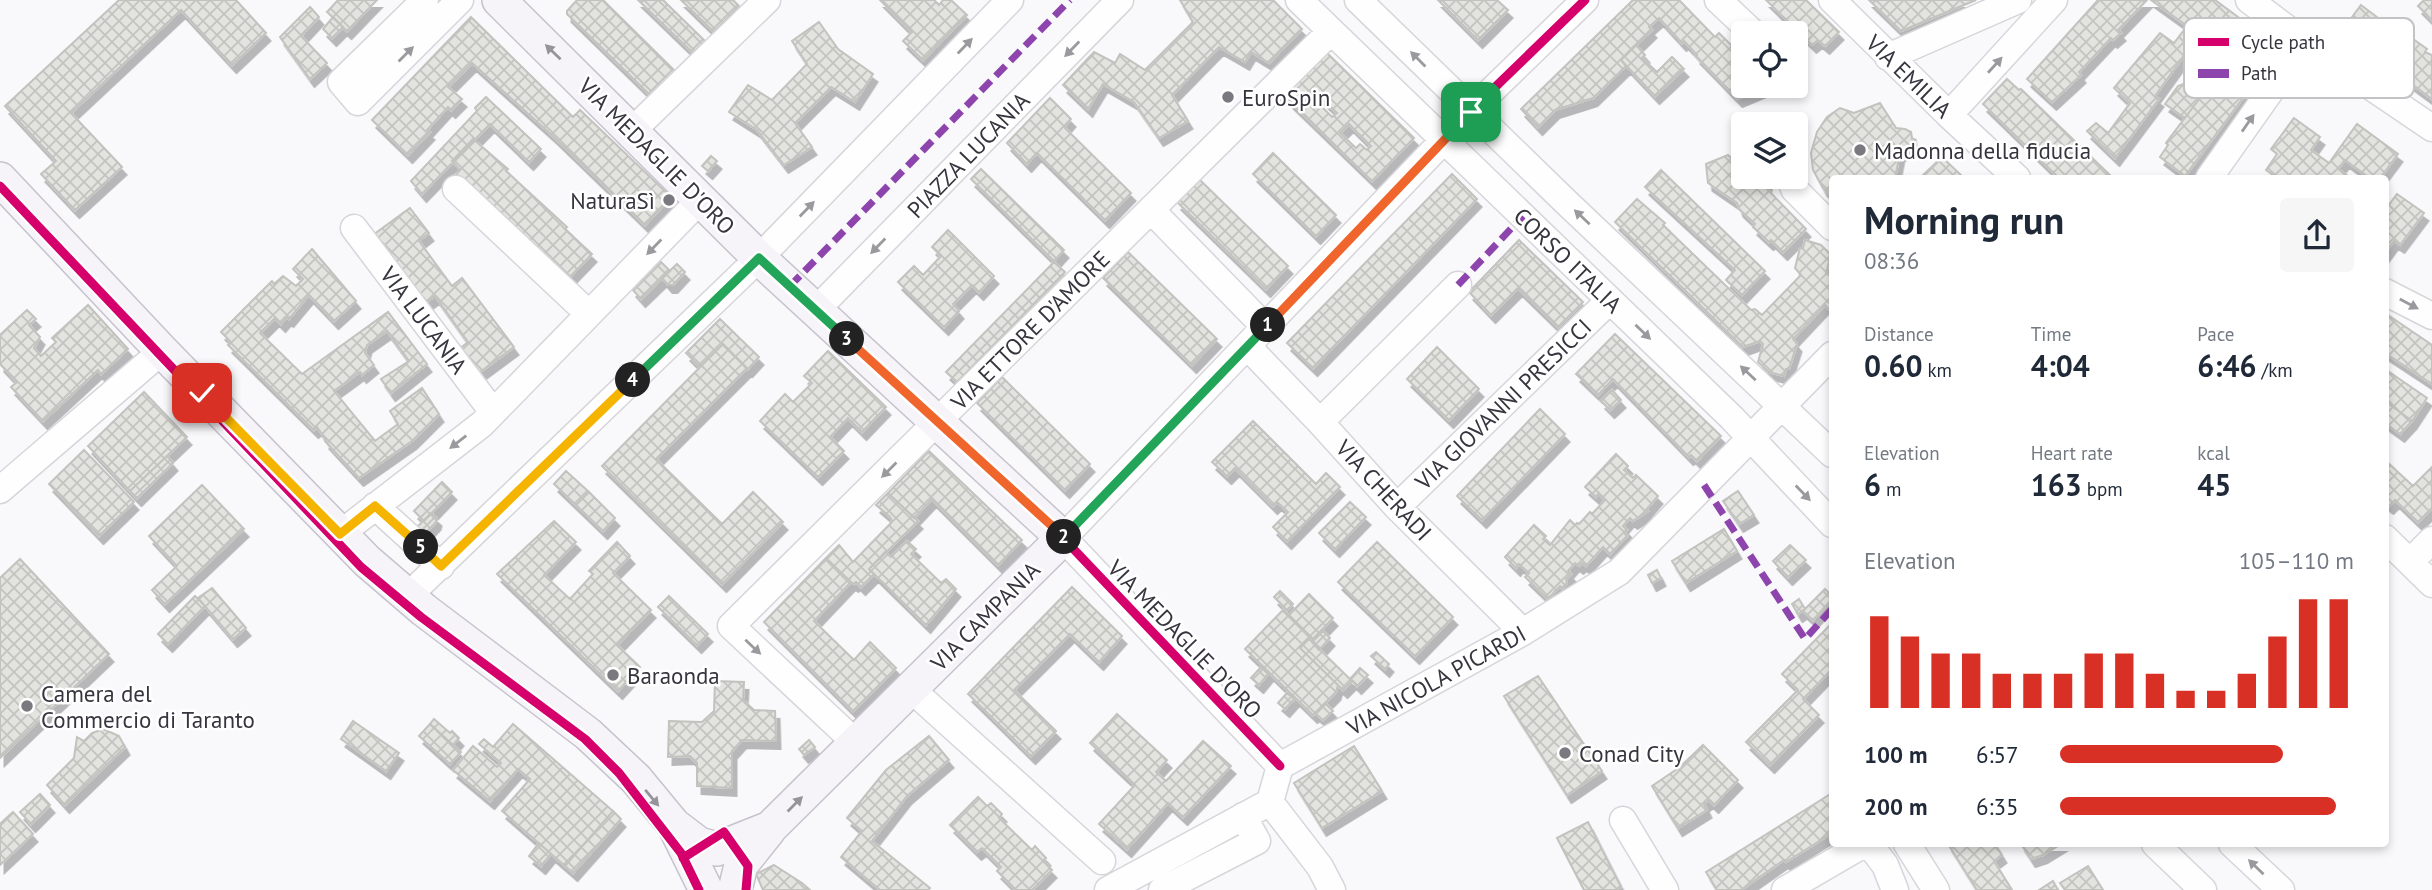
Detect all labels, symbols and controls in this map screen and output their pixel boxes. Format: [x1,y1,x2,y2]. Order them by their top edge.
legend [2184,18,2414,98]
map controls [1731,21,1808,189]
button: locate [1731,21,1808,98]
street label: VIA EMILIA [1859,27,1958,124]
text: Cycle path [2241,30,2325,54]
one-way arrow [957,38,973,55]
one-way arrow [1063,40,1080,57]
one-way arrow [545,45,562,61]
one-way arrow [397,46,414,62]
one-way arrow [1410,51,1427,68]
one-way arrow [1987,56,2003,74]
text: Path [2241,61,2277,85]
street label: VIA MEDAGLIE D'ORO [572,71,741,240]
pin [1441,82,1501,142]
place label: EuroSpin [1242,83,1330,112]
street label: PIAZZA LUCANIA [901,86,1036,224]
marker: EuroSpin [1220,89,1236,105]
icon: arrive [1452,93,1490,131]
button: layers [1731,112,1808,189]
one-way arrow [2241,113,2254,132]
place label: Madonna della fiducia [1874,136,2091,165]
marker: Madonna della fiducia [1852,142,1868,158]
place label: NaturaSì [570,186,655,215]
marker: NaturaSì [661,192,677,208]
text: Morning run [1864,195,2064,244]
button: share [2280,198,2354,272]
one-way arrow [798,201,814,218]
street label: CORSO ITALIA [1508,201,1629,319]
one-way arrow [1574,210,1591,226]
one-way arrow [871,237,887,254]
one-way arrow [645,239,662,256]
street label: VIA ETTORE D'AMORE [944,244,1116,416]
text: 08:36 [1864,246,1919,275]
street label: VIA LUCANIA [374,260,474,380]
one-way arrow [2399,298,2419,310]
pin: 1 [1250,308,1286,342]
text: 1 [1262,312,1273,336]
street label: VIA GIOVANNI PRESICCI [1408,312,1597,496]
pin: 3 [830,322,864,356]
text: Distance [1864,322,1934,346]
text: Time [2031,322,2071,346]
text: Pace [2197,322,2235,346]
one-way arrow [1634,323,1651,339]
text: 3 [841,326,852,350]
text: 0.60 [1864,346,1922,385]
text: 4:04 [2031,346,2090,385]
text: 6:46 [2197,346,2256,385]
text: km [1922,358,1952,382]
text: /km [2256,358,2293,382]
pin: 4 [616,362,650,398]
pin [172,363,232,423]
one-way arrow [1739,365,1756,382]
text: 4 [627,367,638,391]
icon: check [183,374,221,412]
street label: VIA CHERADI [1329,433,1438,547]
one-way arrow [449,435,467,449]
text: Elevation [1864,441,1940,465]
text: Heart rate [2031,441,2113,465]
text: kcal [2197,441,2230,465]
one-way arrow [881,462,898,478]
text: 6 [1864,465,1881,504]
text: 163 [2031,465,2082,504]
text: 45 [2197,465,2231,504]
text: m [1881,477,1902,501]
text: bpm [2082,477,2123,501]
one-way arrow [1795,484,1811,502]
pin: 2 [1046,520,1082,554]
text: 2 [1058,524,1069,548]
pin: 5 [404,530,438,564]
text: 5 [415,534,426,558]
text: Elevation [1864,546,1956,575]
text: 105–110 m [2239,546,2354,575]
street label: VIA MEDAGLIE D'ORO [1101,553,1268,725]
street label: VIA CAMPANIA [923,555,1046,678]
street label: VIA NICOLA PICARDI [1340,619,1531,742]
one-way arrow [744,638,761,655]
place label: Baraonda [627,661,720,690]
marker: Baraonda [605,667,621,683]
place label: Camera del Commercio di Taranto [41,679,255,734]
marker: Camera del Commercio di Taranto [19,698,35,714]
place label: Conad City [1579,739,1684,768]
text: 100 m [1864,740,1927,769]
text: 6:57 [1976,740,2019,769]
marker: Conad City [1557,745,1573,761]
one-way arrow [644,790,659,807]
text: 200 m [1864,792,1927,821]
text: 6:35 [1976,792,2019,821]
one-way arrow [786,796,803,812]
one-way arrow [2248,858,2265,875]

